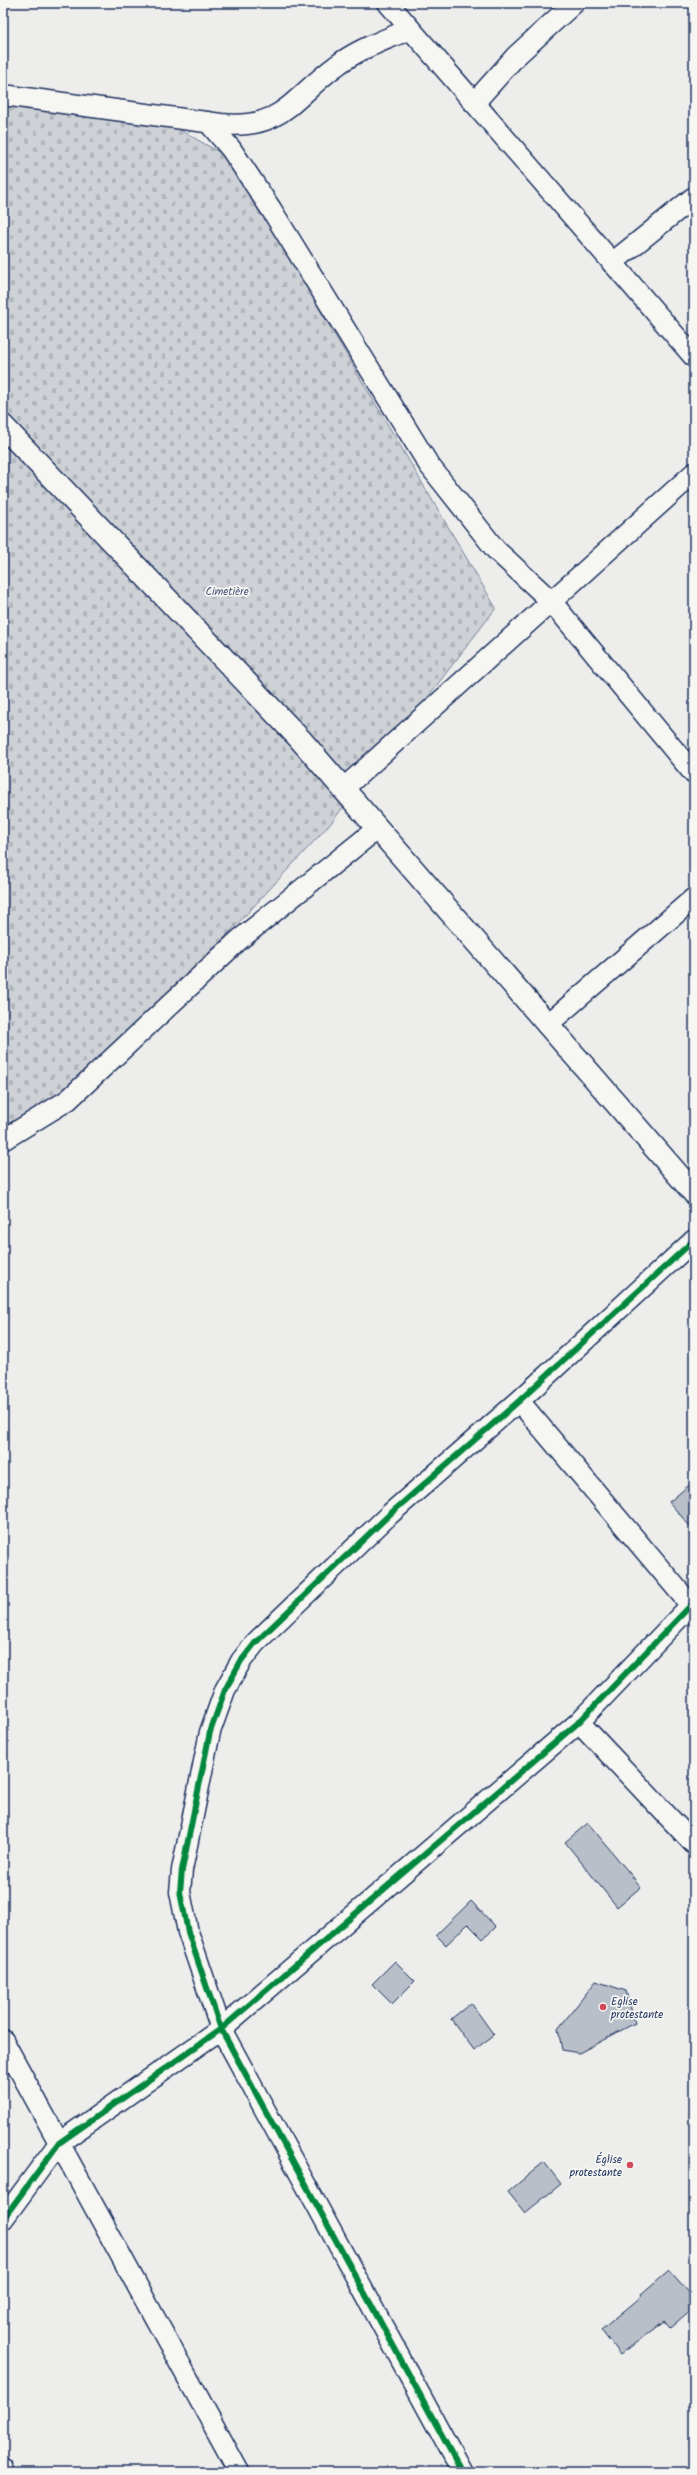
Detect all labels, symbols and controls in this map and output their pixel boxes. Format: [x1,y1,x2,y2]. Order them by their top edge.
park label: Cimetière [205,583,249,601]
place label: Eglise protestante [610,1993,663,2024]
marker: Eglise protestante [598,2002,608,2012]
place label: Église protestante [569,2151,622,2182]
marker: Église protestante [625,2160,635,2170]

